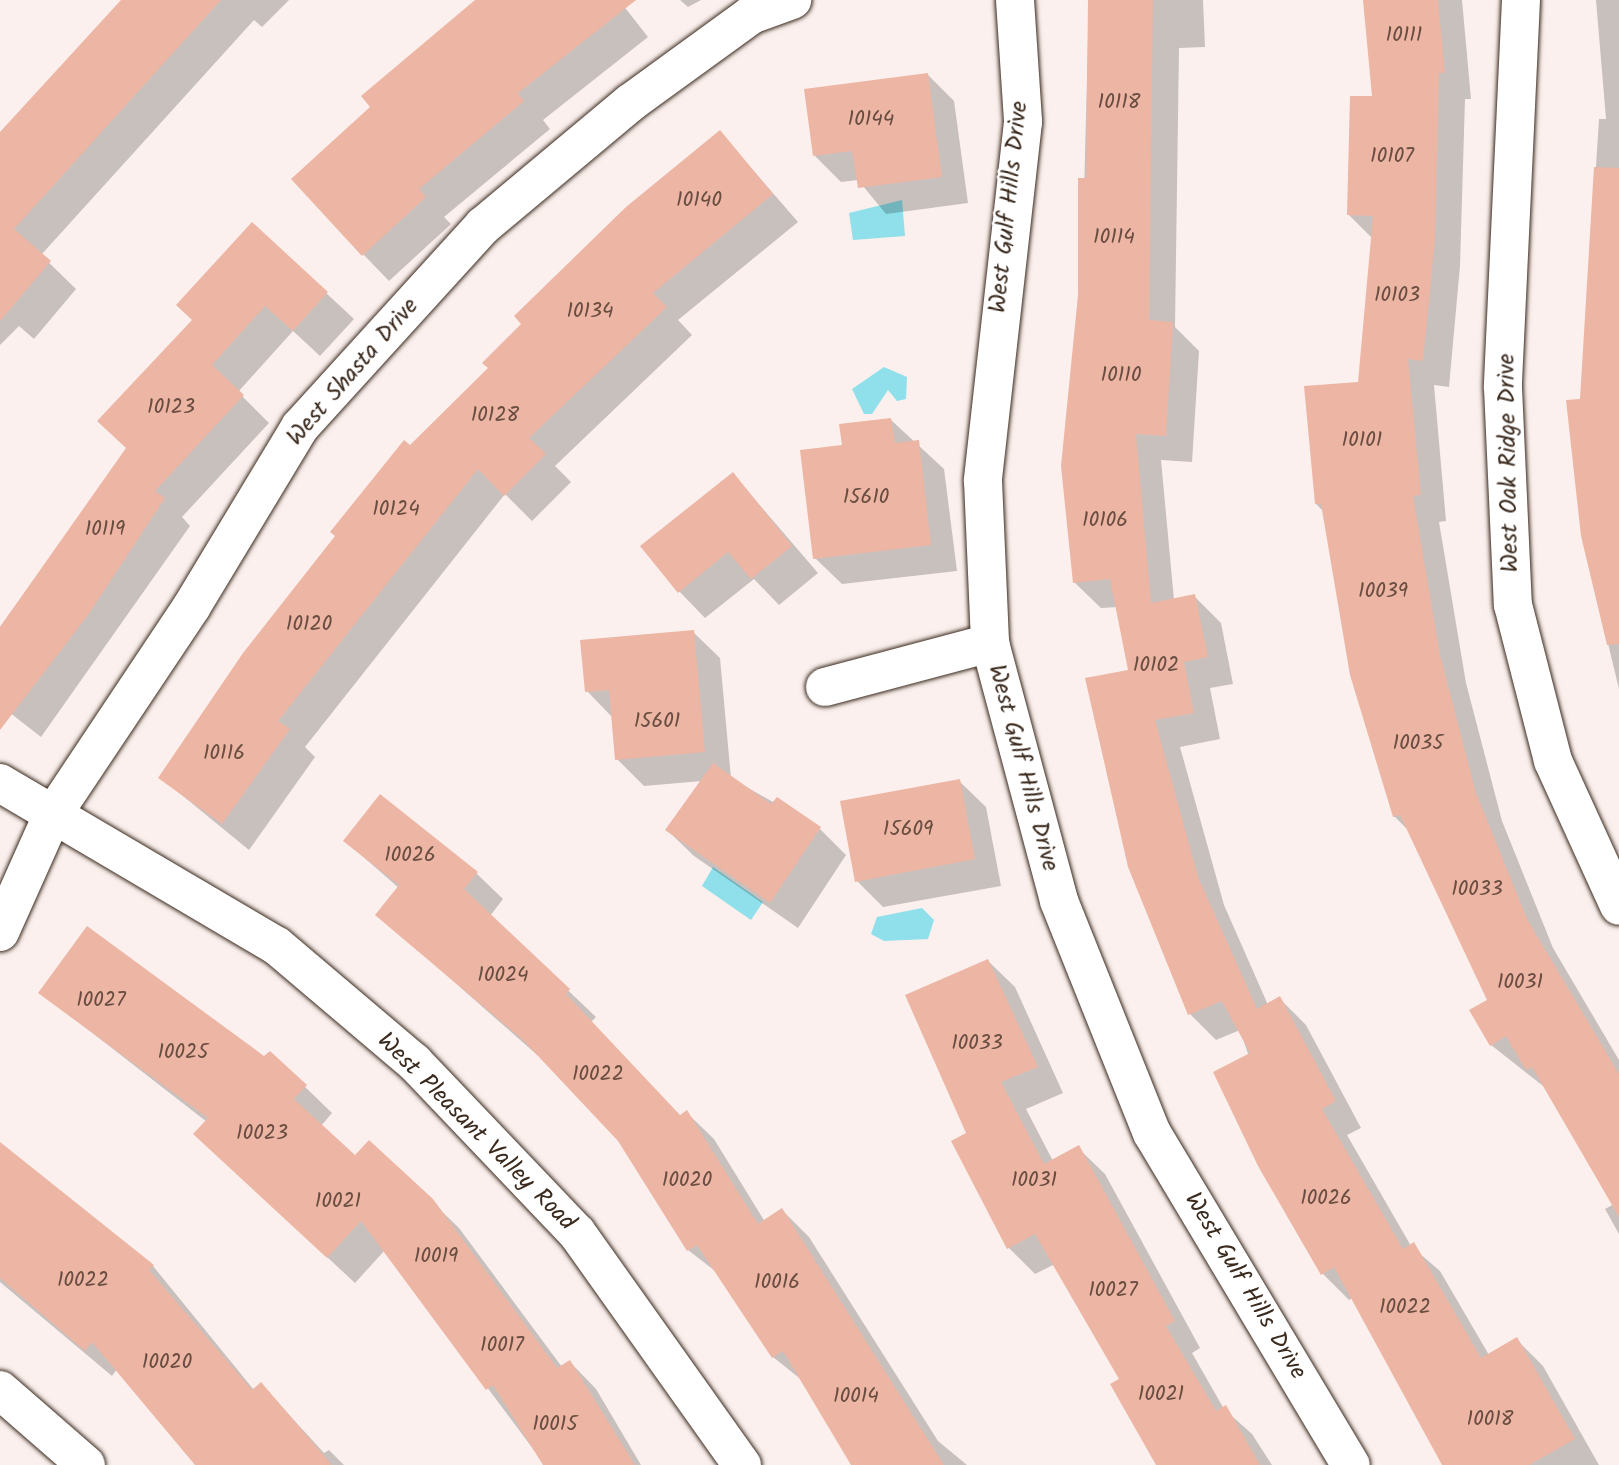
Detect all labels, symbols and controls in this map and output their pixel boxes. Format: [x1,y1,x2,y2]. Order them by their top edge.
house number: 10111 [1386,23,1422,49]
house number: 10118 [1098,90,1140,116]
street label: West Gulf Hills Drive [984,100,1034,314]
house number: 10144 [848,107,894,133]
house number: 10107 [1370,144,1414,170]
house number: 10140 [676,188,722,214]
house number: 10114 [1093,225,1135,251]
house number: 10103 [1374,283,1420,309]
street label: West Shasta Drive [281,292,425,452]
house number: 10134 [566,299,614,325]
street label: West Oak Ridge Drive [1493,353,1525,573]
house number: 10110 [1101,363,1141,389]
house number: 10123 [147,395,195,421]
house number: 10128 [471,403,519,429]
house number: 10101 [1342,428,1382,454]
house number: 15610 [843,485,889,511]
house number: 10124 [372,497,420,523]
house number: 10106 [1082,508,1128,534]
house number: 10119 [85,517,125,543]
house number: 10039 [1358,579,1408,605]
house number: 10120 [286,612,332,638]
house number: 10102 [1133,653,1179,679]
street label: West Gulf Hills Drive [982,661,1064,875]
house number: 15601 [634,709,680,735]
house number: 10035 [1393,731,1443,757]
house number: 10116 [203,741,245,767]
house number: 15609 [883,817,933,843]
house number: 10026 [384,843,436,869]
house number: 10033 [1451,877,1503,903]
house number: 10024 [477,963,529,989]
house number: 10031 [1497,970,1543,996]
house number: 10027 [76,988,126,1014]
street label: West Pleasant Valley Road [371,1027,581,1237]
house number: 10033 [951,1031,1003,1057]
house number: 10025 [157,1040,209,1066]
house number: 10022 [572,1062,624,1088]
house number: 10023 [236,1121,288,1147]
house number: 10020 [662,1168,712,1194]
house number: 10031 [1011,1168,1057,1194]
house number: 10026 [1300,1186,1352,1212]
street label: West Gulf Hills Drive [1178,1187,1312,1385]
house number: 10021 [315,1189,361,1215]
house number: 10019 [414,1244,458,1270]
house number: 10022 [57,1268,109,1294]
house number: 10016 [754,1270,800,1296]
house number: 10027 [1088,1278,1138,1304]
house number: 10022 [1379,1295,1431,1321]
house number: 10017 [480,1333,524,1359]
house number: 10020 [142,1350,192,1376]
house number: 10021 [1138,1382,1184,1408]
house number: 10014 [833,1384,879,1410]
house number: 10018 [1467,1407,1513,1433]
house number: 10015 [532,1412,578,1438]

